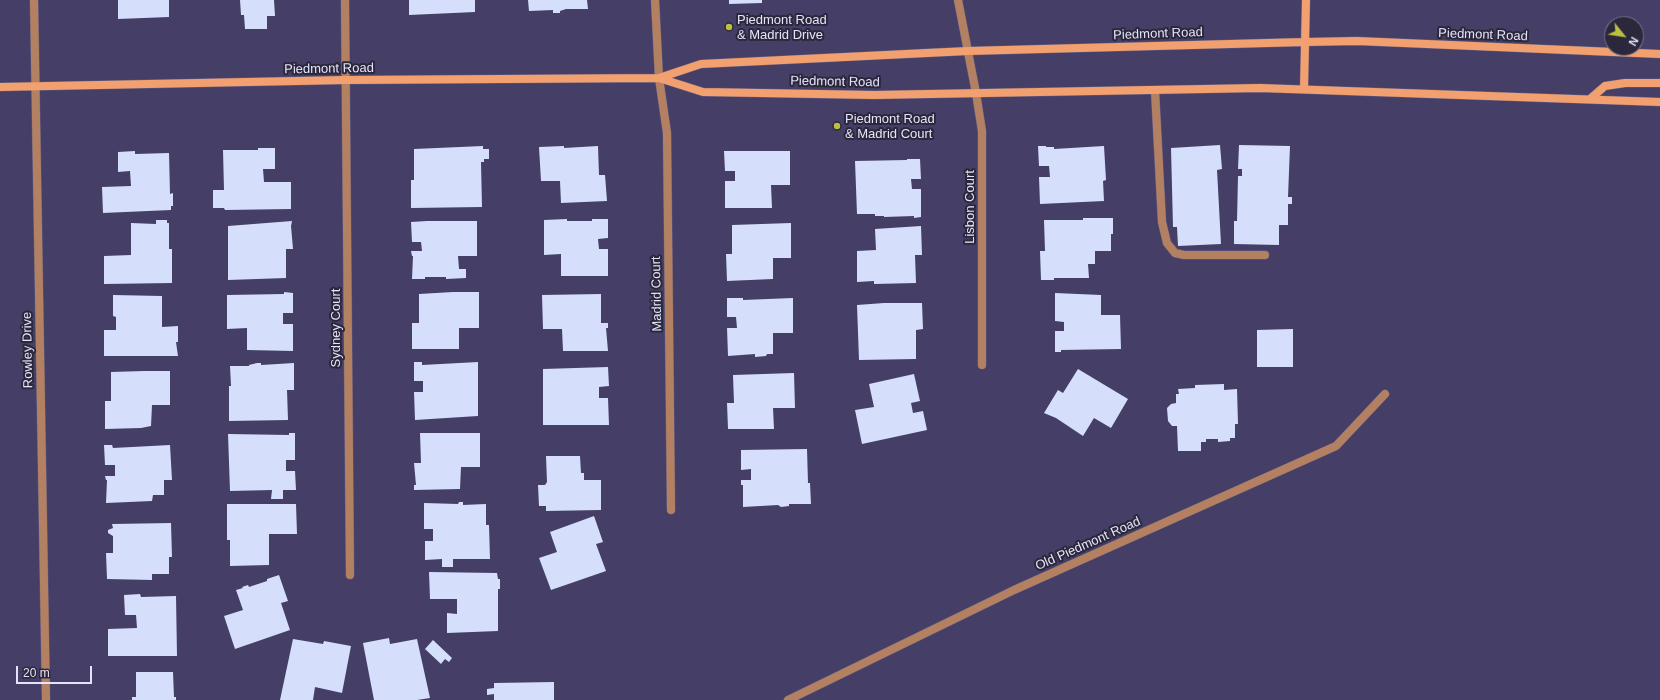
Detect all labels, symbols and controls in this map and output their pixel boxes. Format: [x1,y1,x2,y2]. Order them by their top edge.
place label: Piedmont Road & Madrid Drive [737,12,827,43]
north arrow [1604,16,1644,56]
marker: Piedmont Road & Madrid Drive [724,22,734,32]
street label: Piedmont Road [1113,25,1203,43]
street label: Piedmont Road [1438,26,1528,44]
text: N [1626,35,1641,48]
street label: Piedmont Road [284,60,374,78]
street label: Piedmont Road [790,73,880,91]
place label: Piedmont Road & Madrid Court [845,111,935,142]
marker: Piedmont Road & Madrid Court [832,121,842,131]
street label: Lisbon Court [962,170,978,244]
street label: Madrid Court [649,256,665,332]
street label: Sydney Court [328,289,344,367]
street label: Rowley Drive [20,312,36,388]
street label: Old Piedmont Road [1033,514,1143,574]
scale bar [18,658,94,684]
text: 20 m [23,666,50,680]

